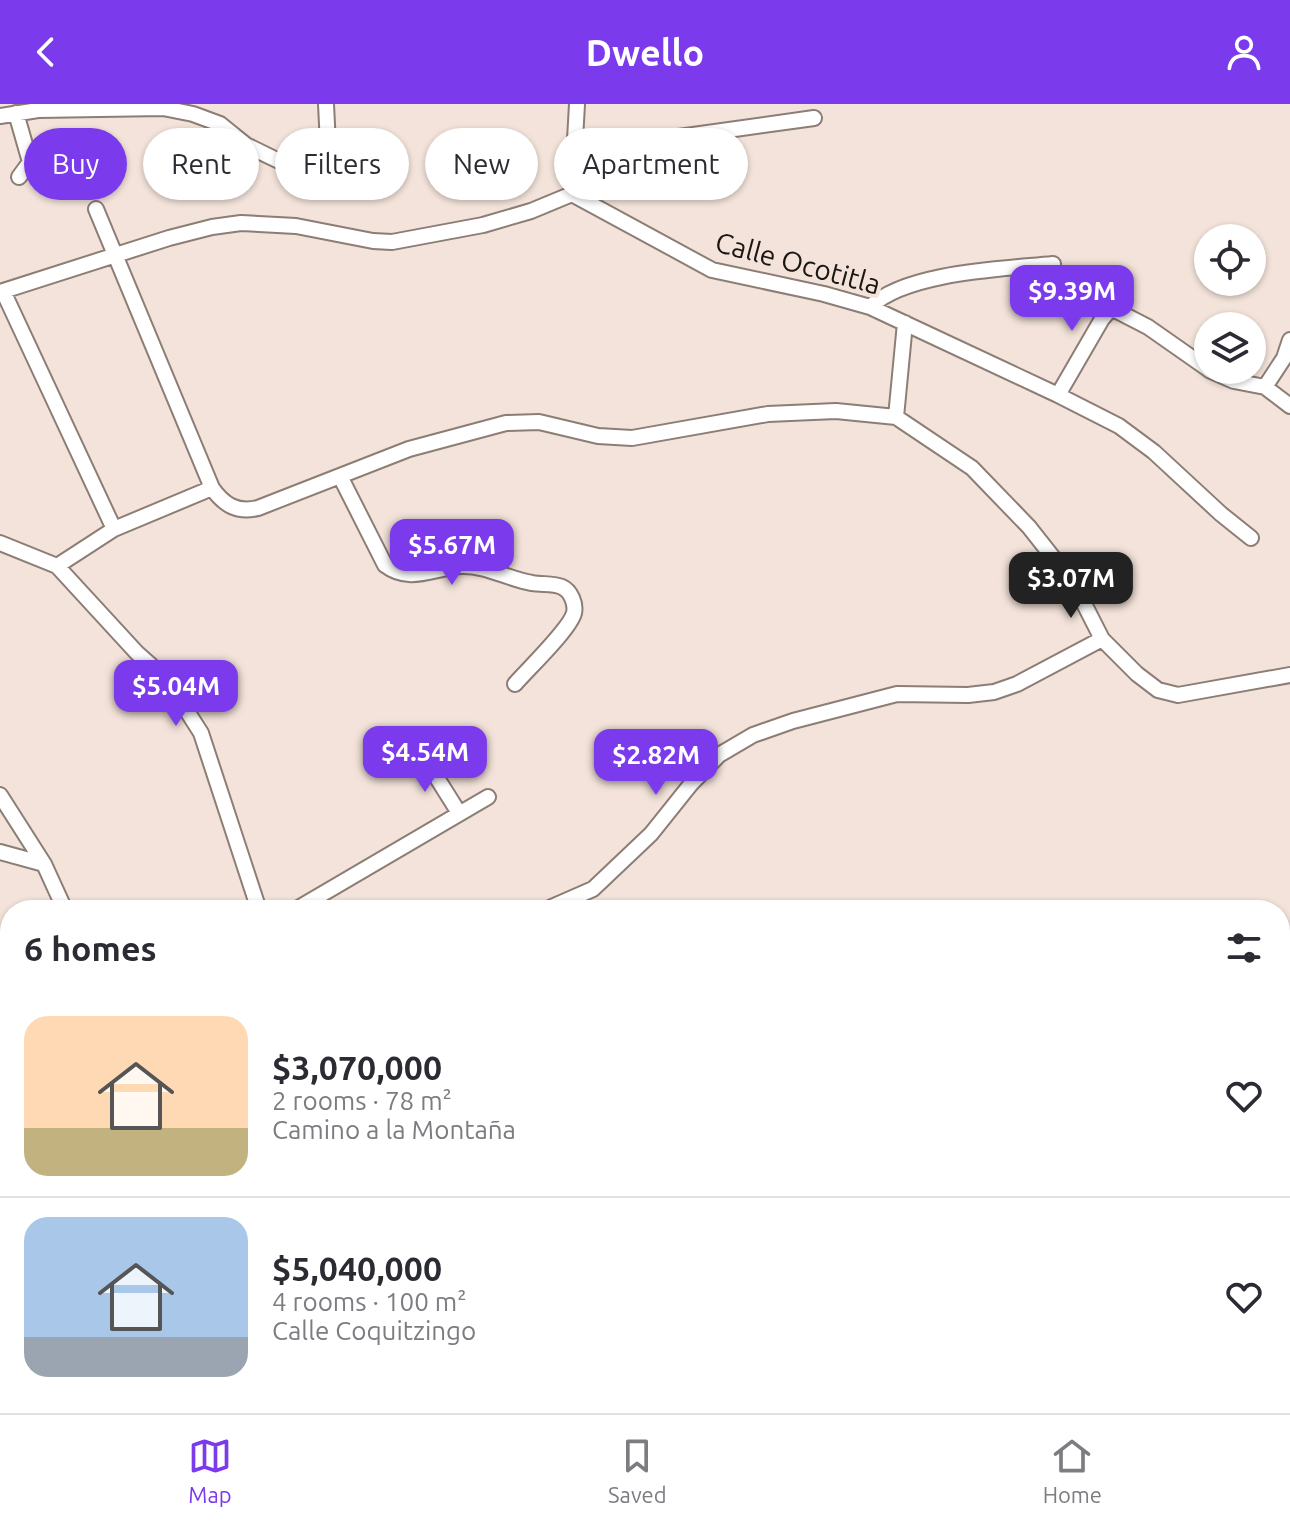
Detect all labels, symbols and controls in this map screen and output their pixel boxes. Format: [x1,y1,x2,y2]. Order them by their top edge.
icon: back [24,30,68,74]
icon: person [1222,30,1266,74]
text: Dwello [586,32,704,73]
chip: Buy [24,128,127,200]
chip: Rent [143,128,259,200]
chip: Filters [275,128,409,200]
chip: New [425,128,538,200]
chip: Apartment [554,128,748,200]
map controls [1194,224,1266,384]
button: locate [1194,224,1266,296]
street label: Calle Ocotitla [712,226,884,299]
pin: $9.39M [1007,265,1137,333]
text: $9.39M [1028,276,1116,305]
button: layers [1194,312,1266,384]
pin: $5.67M [387,519,517,587]
text: $5.67M [408,530,496,559]
pin: $3.07M [1006,552,1136,620]
text: $3.07M [1027,563,1115,592]
pin: $5.04M [111,660,241,728]
text: $5.04M [132,671,220,700]
pin: $4.54M [360,726,490,794]
pin: $2.82M [591,729,721,797]
text: $4.54M [381,737,469,766]
text: $2.82M [612,740,700,769]
icon: filters [1222,926,1266,970]
text: 6 homes [24,929,157,967]
icon: home [88,1048,184,1144]
text: $3,070,000 [272,1048,442,1086]
icon: heart [1222,1074,1266,1118]
text: 2 rooms · 78 m² [272,1086,452,1115]
text: Camino a la Montaña [272,1115,516,1144]
icon: home [88,1249,184,1345]
text: $5,040,000 [272,1249,442,1287]
icon: heart [1222,1275,1266,1319]
text: 4 rooms · 100 m² [272,1287,467,1316]
text: Calle Coquitzingo [272,1316,476,1345]
tab: Map [188,1434,232,1507]
tab: Saved [608,1434,667,1507]
tab: Home [1043,1434,1102,1507]

